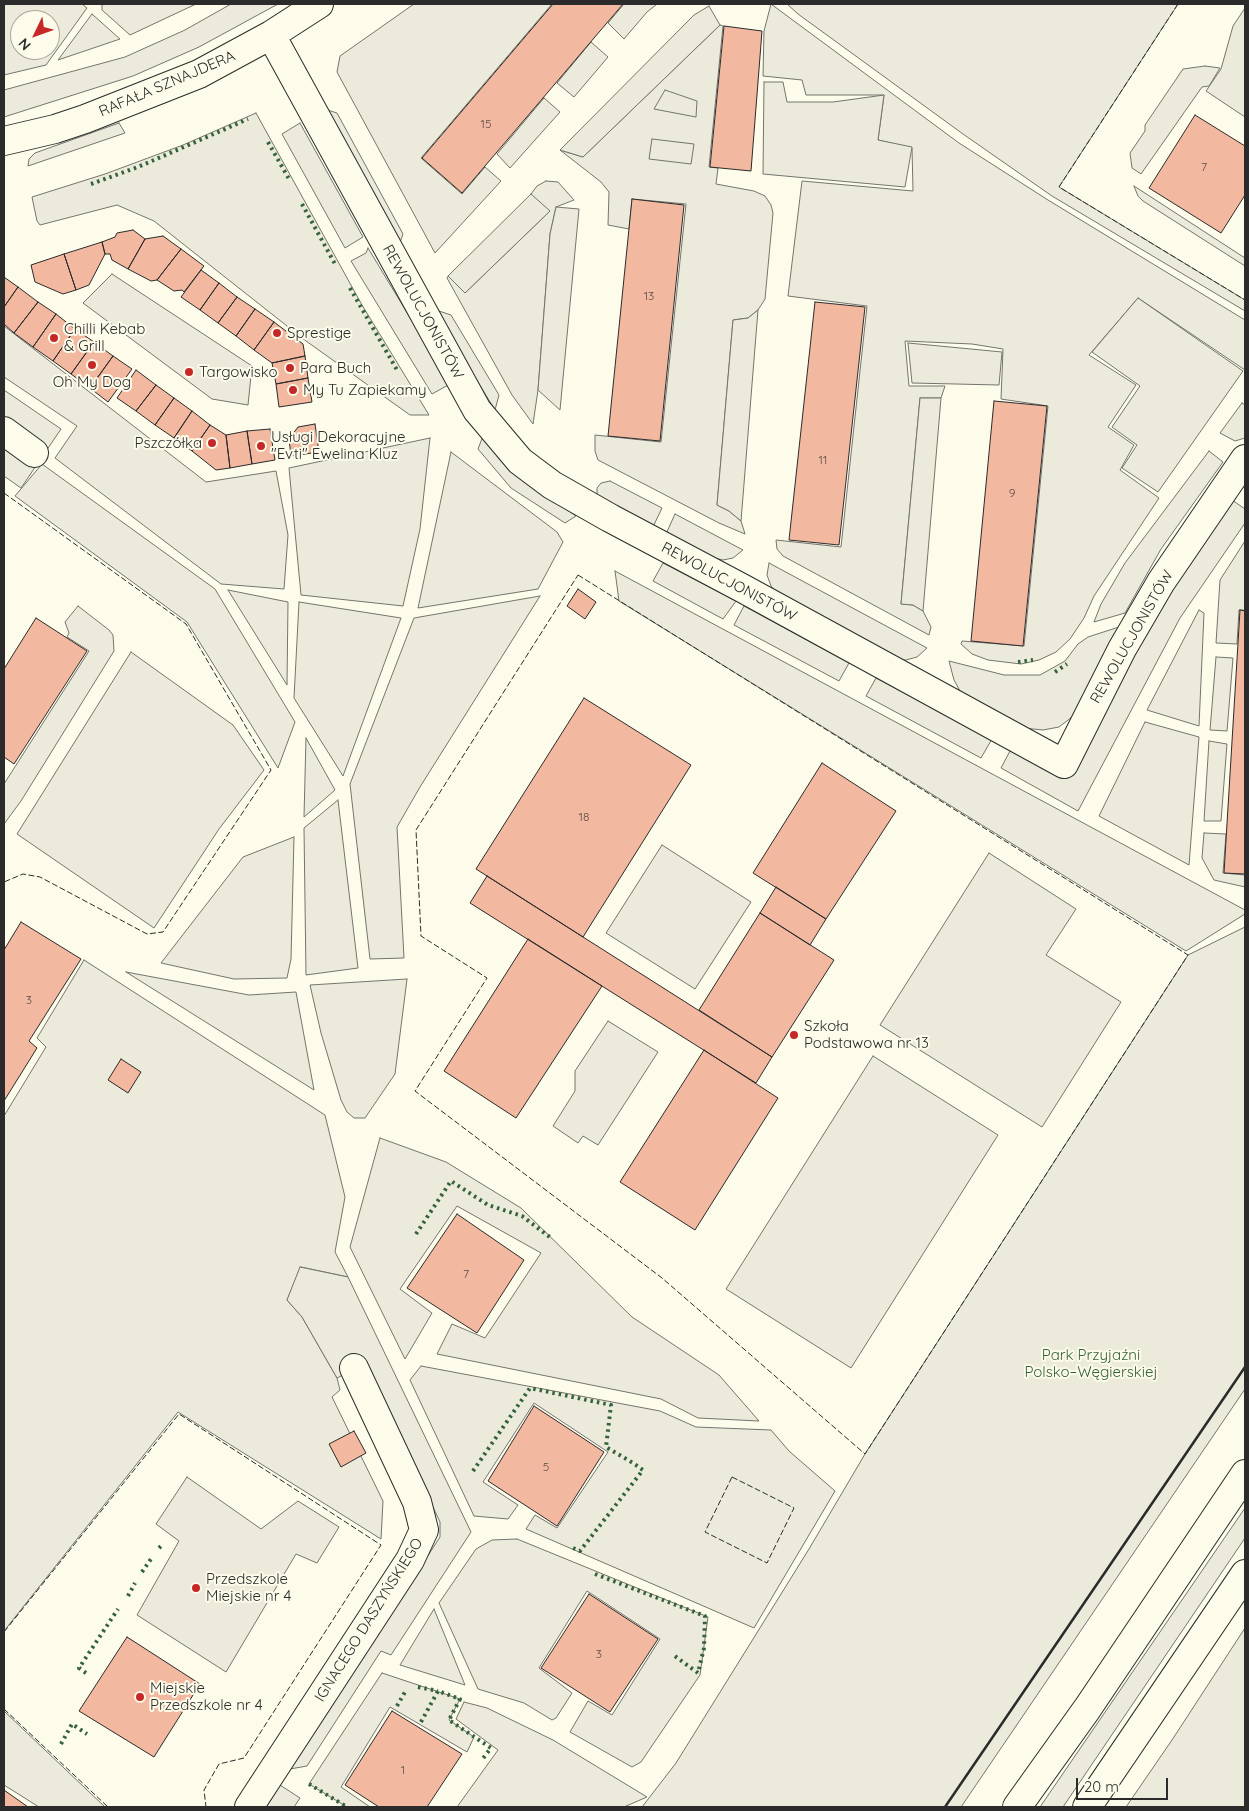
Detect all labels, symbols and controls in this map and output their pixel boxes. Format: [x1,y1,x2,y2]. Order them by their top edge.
north arrow [10,10,60,60]
text: N [14,35,35,54]
street label: RAFAŁA SZNAJDERA [96,47,238,121]
house number: 15 [481,117,491,131]
house number: 7 [1201,160,1207,174]
street label: REWOLUCJONISTÓW [379,242,467,382]
house number: 13 [644,289,654,303]
place label: Chilli Kebab & Grill [64,320,145,355]
place label: Sprestige [287,324,351,342]
marker: Sprestige [271,327,283,339]
marker: Chilli Kebab & Grill [48,332,60,344]
marker: Oh My Dog [86,359,98,371]
place label: Para Buch [300,359,371,377]
marker: Para Buch [284,362,296,374]
place label: Targowisko [199,363,278,381]
marker: Targowisko [183,366,195,378]
place label: Oh My Dog [53,373,131,391]
place label: My Tu Zapiekamy [303,381,427,399]
marker: My Tu Zapiekamy [287,384,299,396]
place label: Usługi Dekoracyjne "Evti" Ewelina Kluz [271,428,406,463]
place label: Pszczółka [134,434,202,452]
marker: Pszczółka [206,437,218,449]
marker: Usługi Dekoracyjne "Evti" Ewelina Kluz [255,440,267,452]
house number: 11 [819,453,827,467]
house number: 9 [1009,486,1015,500]
street label: REWOLUCJONISTÓW [658,539,800,625]
street label: REWOLUCJONISTÓW [1086,567,1178,707]
house number: 18 [579,810,589,824]
house number: 3 [26,993,32,1007]
place label: Szkoła Podstawowa nr 13 [804,1017,929,1052]
marker: Szkoła Podstawowa nr 13 [788,1029,800,1041]
house number: 7 [463,1267,469,1281]
park label: Park Przyjaźni Polsko–Węgierskiej [1024,1346,1158,1381]
house number: 5 [543,1460,549,1474]
street label: IGNACEGO DASZYŃSKIEGO [311,1535,427,1705]
place label: Przedszkole Miejskie nr 4 [206,1570,291,1605]
marker: Przedszkole Miejskie nr 4 [190,1582,202,1594]
house number: 3 [596,1647,602,1661]
place label: Miejskie Przedszkole nr 4 [150,1679,263,1714]
marker: Miejskie Przedszkole nr 4 [134,1691,146,1703]
house number: 1 [401,1763,405,1777]
scale bar [1079,1768,1172,1800]
text: 20 m [1084,1777,1119,1796]

